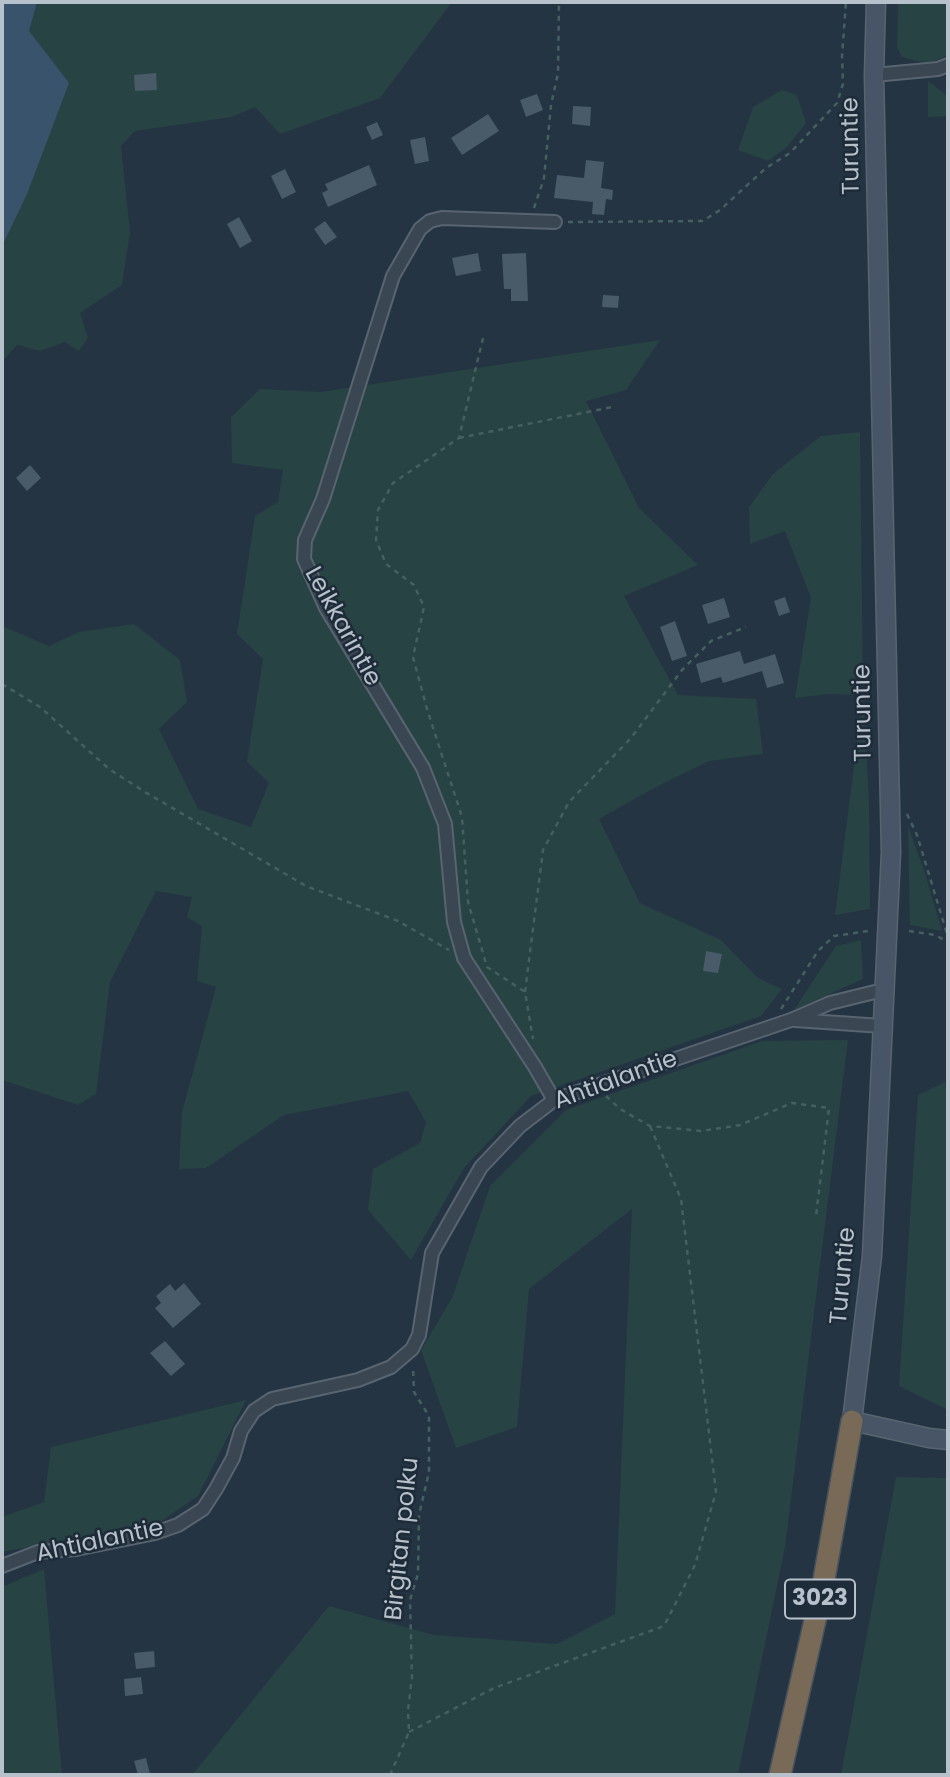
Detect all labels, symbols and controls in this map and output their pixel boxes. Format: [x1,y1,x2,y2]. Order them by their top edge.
street label: Turuntie [837,97,867,195]
street label: Leikkarintie [297,562,387,692]
street label: Turuntie [849,664,879,762]
street label: Ahtialantie [550,1045,682,1117]
street label: Turuntie [825,1226,863,1326]
street label: Birgitan polku [380,1456,426,1622]
street label: Ahtialantie [34,1514,166,1570]
road number: 3023 [785,1580,855,1618]

